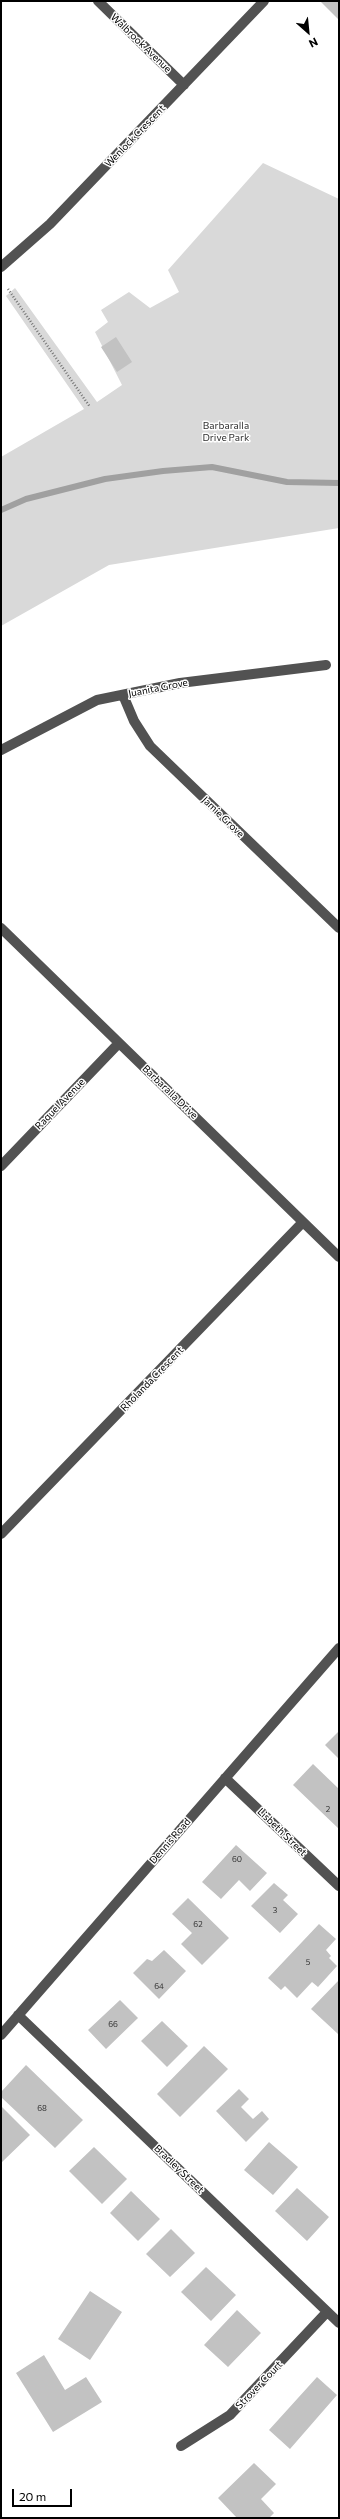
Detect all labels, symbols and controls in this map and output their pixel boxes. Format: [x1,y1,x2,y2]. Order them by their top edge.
street label: Walbrook Avenue [108,11,174,75]
north arrow [288,12,328,52]
text: N [307,35,320,51]
street label: Wenlock Crescent [102,102,168,170]
park label: Barbaralla Drive Park [203,420,249,444]
street label: Juanita Grove [127,676,189,700]
street label: Jamie Grove [199,794,247,840]
street label: Barbaralla Drive [140,1063,200,1121]
street label: Raquel Avenue [33,1076,87,1132]
street label: Rholanda Crescent [118,1344,186,1414]
house number: 2 [326,1804,330,1814]
street label: Lisbeth Street [255,1805,309,1859]
street label: Dennis Road [147,1816,193,1866]
house number: 60 [232,1854,242,1864]
house number: 3 [273,1905,277,1915]
house number: 62 [193,1919,203,1929]
house number: 5 [306,1957,310,1967]
house number: 64 [154,1981,164,1991]
house number: 66 [108,2019,118,2029]
house number: 68 [37,2103,47,2113]
street label: Bradley Street [152,2142,206,2196]
street label: Strover Court [233,2358,285,2412]
scale bar [14,2481,74,2507]
text: 20 m [19,2489,46,2503]

